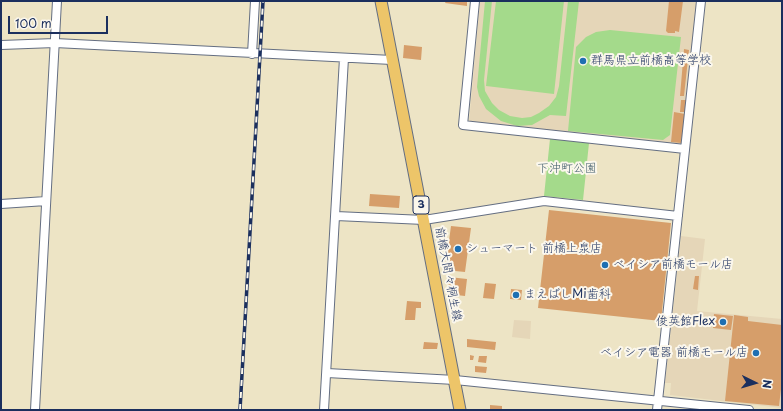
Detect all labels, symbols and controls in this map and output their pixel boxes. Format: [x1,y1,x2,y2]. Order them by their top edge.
scale bar [10,8,110,34]
text: 100 m [15,14,52,32]
place label: 群馬県立前橋高等学校 [591,54,711,68]
marker: 群馬県立前橋高等学校 [578,56,588,66]
park label: 下沖町公園 [537,162,597,176]
road number: 3 [413,196,429,214]
street label: 前橋大間々桐生線 [432,226,464,322]
place label: シューマート 前橋上泉店 [466,242,602,256]
marker: シューマート 前橋上泉店 [453,244,463,254]
place label: ベイシア前橋モール店 [613,258,733,272]
marker: ベイシア前橋モール店 [600,260,610,270]
place label: まえばしMi歯科 [524,288,611,302]
marker: まえばしMi歯科 [511,290,521,300]
place label: 俊英館Flex [656,315,715,329]
marker: 俊英館Flex [718,317,728,327]
place label: ベイシア電器 前橋モール店 [600,346,748,360]
marker: ベイシア電器 前橋モール店 [751,348,761,358]
north arrow [735,363,775,403]
text: N [759,379,776,389]

